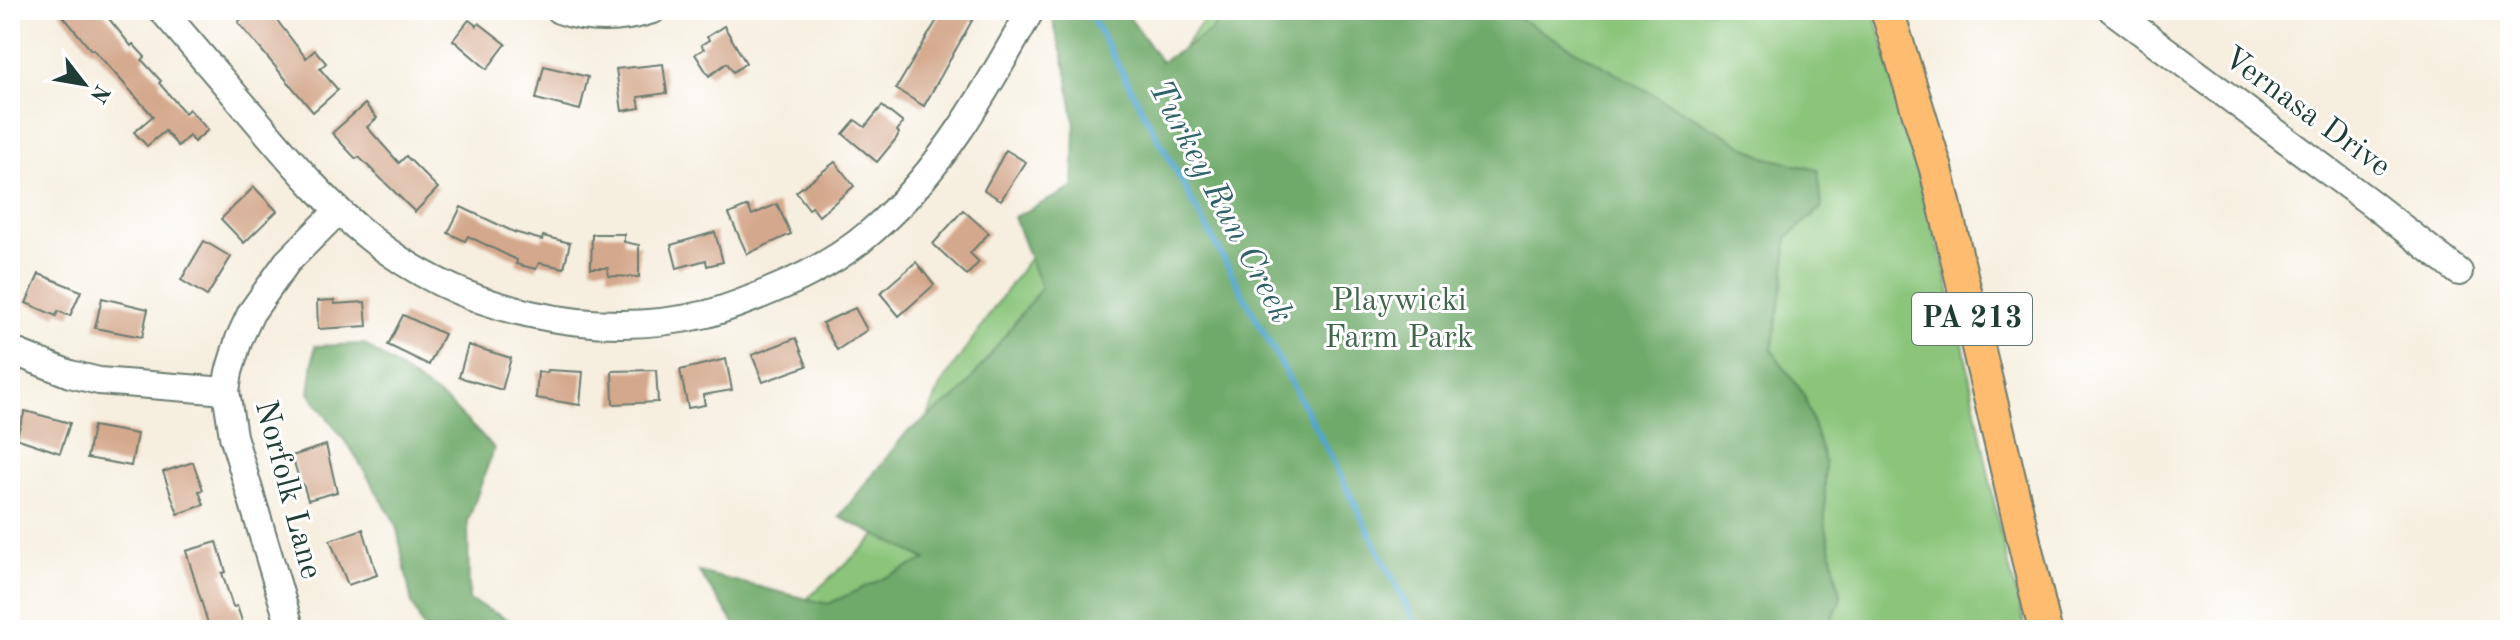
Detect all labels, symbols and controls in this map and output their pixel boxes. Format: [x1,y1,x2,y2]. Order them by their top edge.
street label: Vernasa Drive [2216,42,2396,184]
north arrow [44,44,124,124]
water label: Turkey Run Creek [1142,75,1298,329]
text: N [86,80,113,106]
park label: Playwicki Farm Park [1325,286,1473,355]
road number: PA 213 [1912,293,2032,345]
street label: Norfolk Lane [248,397,326,583]

